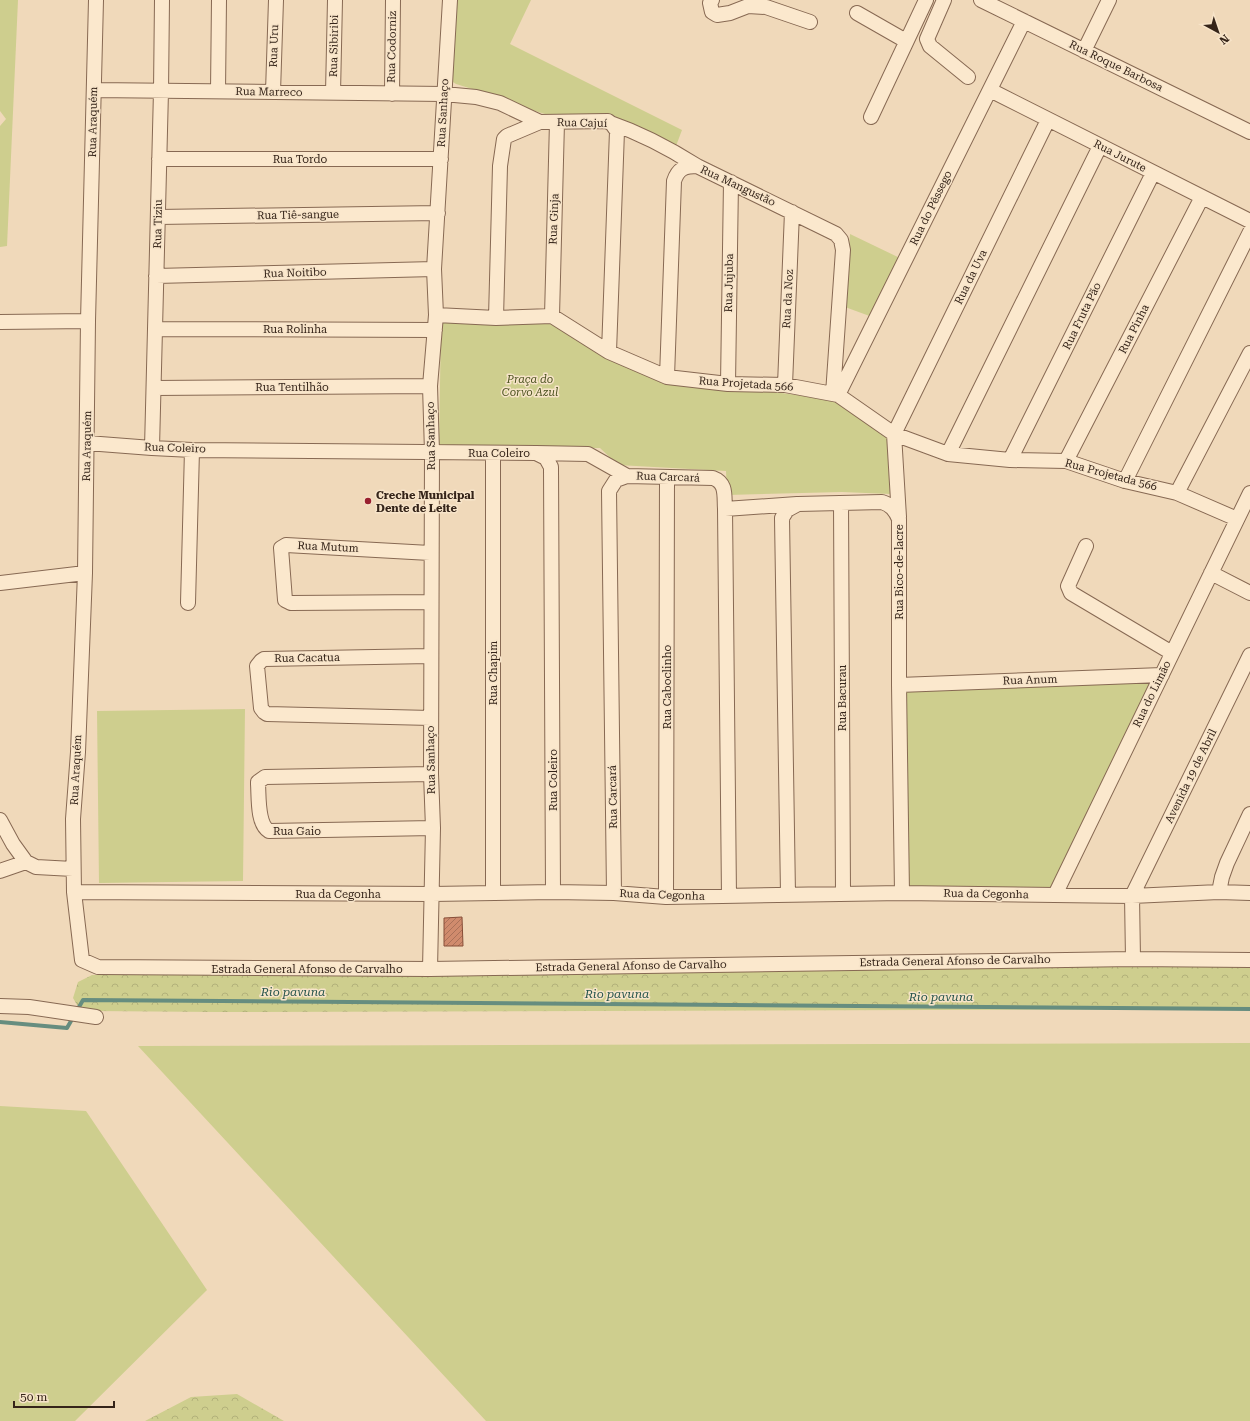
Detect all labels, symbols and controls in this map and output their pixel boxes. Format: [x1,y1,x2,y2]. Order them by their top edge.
street label: Rua Codorniz [385,11,399,83]
north arrow [1198,12,1238,52]
street label: Rua Sibiribi [327,14,341,77]
street label: Rua Uru [267,24,281,68]
text: N [1216,32,1232,47]
street label: Rua Roque Barbosa [1067,38,1165,94]
street label: Rua Sanhaço [435,78,451,148]
street label: Rua Marreco [235,85,303,99]
street label: Rua Araquém [86,86,100,158]
street label: Rua Cajuí [557,116,608,130]
street label: Rua Jurute [1091,137,1149,175]
street label: Rua Tordo [273,153,328,166]
street label: Rua Mangustão [698,163,778,209]
street label: Rua do Pêssego [907,168,955,247]
street label: Rua Ginja [547,193,561,245]
street label: Rua Tiziu [151,199,165,249]
street label: Rua Tiê-sangue [257,208,339,222]
street label: Rua da Uva [952,247,990,307]
street label: Rua Jujuba [722,253,736,313]
street label: Rua Noitibo [263,265,327,281]
street label: Rua da Noz [780,269,796,329]
street label: Rua Fruta Pão [1060,280,1104,352]
street label: Rua Pinha [1116,302,1152,356]
street label: Rua Rolinha [263,323,327,336]
park label: Praça do Corvo Azul [502,373,558,399]
street label: Rua Projetada 566 [698,374,794,394]
street label: Rua Tentilhão [255,381,329,394]
street label: Rua Sanhaço [424,401,438,470]
street label: Rua Araquém [80,410,94,482]
street label: Rua Coleiro [144,440,206,456]
street label: Rua Coleiro [468,447,530,460]
street label: Rua Projetada 566 [1064,456,1158,494]
street label: Rua Carcará [636,469,700,485]
place label: Creche Municipal Dente de Leite [376,489,475,515]
marker: Creche Municipal Dente de Leite [363,496,373,506]
street label: Rua Bico-de-lacre [893,524,906,620]
street label: Rua Mutum [297,539,359,555]
street label: Rua Chapim [487,641,500,705]
street label: Rua Caboclinho [661,644,674,729]
street label: Rua Cacatua [274,651,340,665]
street label: Rua do Limão [1130,658,1174,729]
street label: Rua Bacurau [836,665,849,731]
street label: Rua Anum [1002,673,1058,687]
street label: Rua Sanhaço [424,725,438,794]
street label: Avenida 19 de Abril [1163,726,1220,825]
street label: Rua Araquém [68,734,84,806]
street label: Rua Coleiro [547,749,560,811]
street label: Rua Carcará [606,765,620,829]
street label: Rua Gaio [273,825,321,838]
street label: Rua da Cegonha [619,887,705,903]
street label: Rua da Cegonha [943,887,1029,901]
street label: Rua da Cegonha [295,888,381,901]
street label: Estrada General Afonso de Carvalho [859,953,1051,969]
street label: Estrada General Afonso de Carvalho [535,958,727,974]
street label: Estrada General Afonso de Carvalho [211,963,403,976]
water label: Rio pavuna [260,985,325,999]
water label: Rio pavuna [584,987,649,1001]
water label: Rio pavuna [908,990,973,1004]
scale bar [14,1383,114,1409]
text: 50 m [20,1390,47,1404]

